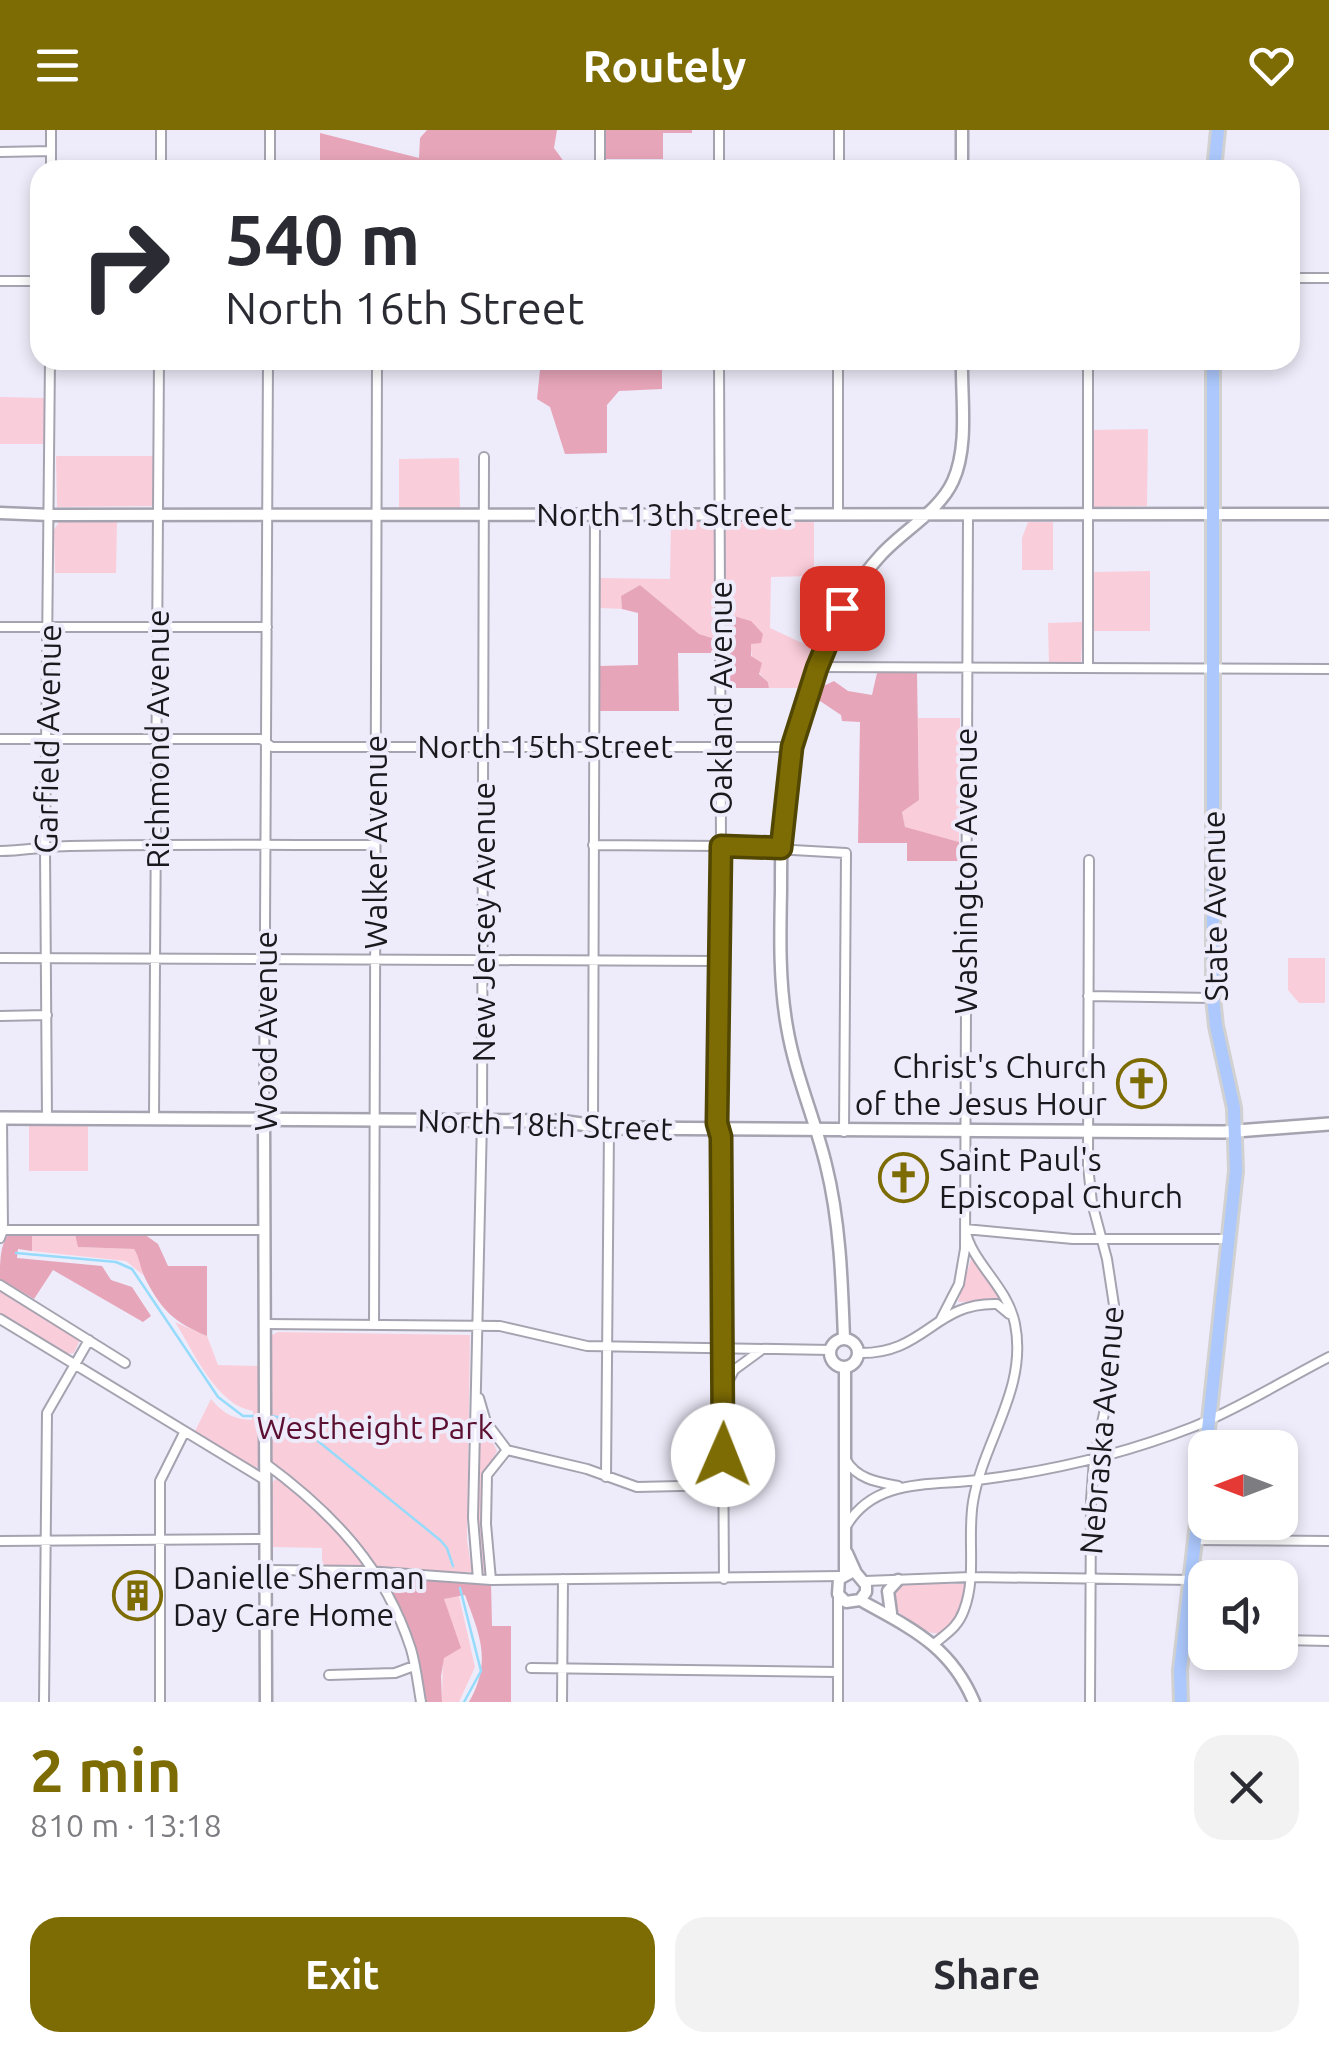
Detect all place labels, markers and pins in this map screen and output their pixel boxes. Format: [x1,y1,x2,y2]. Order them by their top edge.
pin [800,566,885,651]
place label: Christ's Church of the Jesus Hour [855,1048,1107,1121]
church icon: Christ's Church of the Jesus Hour [1116,1058,1168,1110]
place label: Saint Paul's Episcopal Church [939,1141,1183,1214]
church icon: Saint Paul's Episcopal Church [878,1151,930,1203]
place label: Danielle Sherman Day Care Home [173,1559,425,1632]
building icon: Danielle Sherman Day Care Home [112,1569,164,1621]

